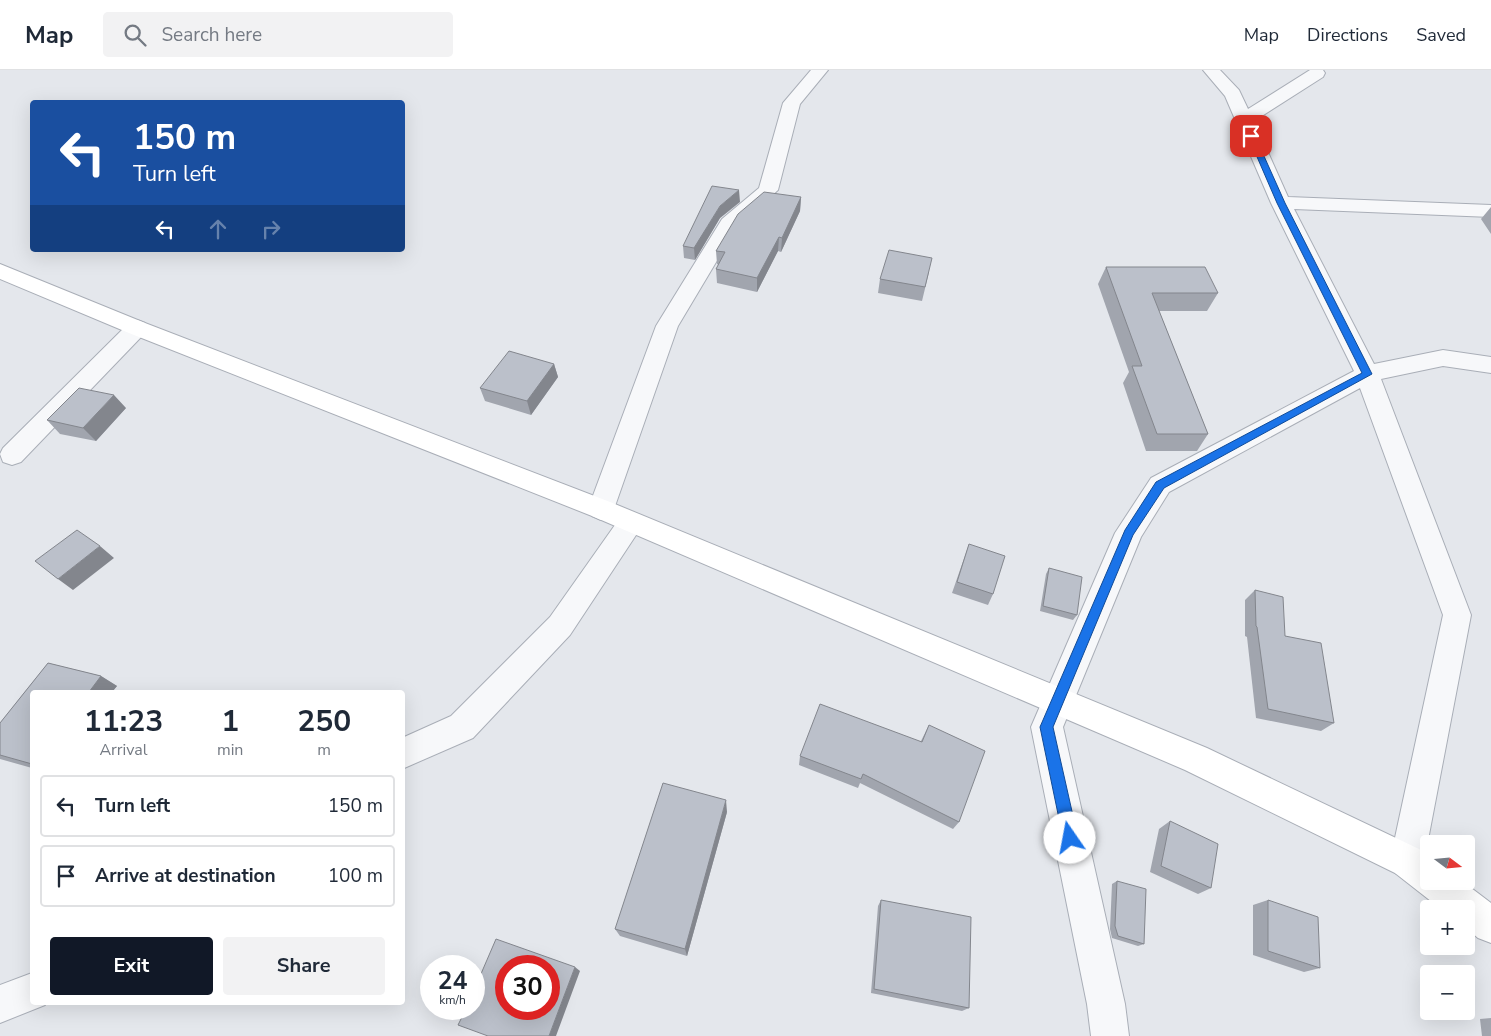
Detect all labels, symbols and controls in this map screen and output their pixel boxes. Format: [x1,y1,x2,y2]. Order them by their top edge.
search box [103,12,453,57]
text: Map [25,19,73,51]
icon: search [121,21,149,49]
text: Search here [161,22,262,48]
text: Map [1244,23,1279,47]
text: Directions [1307,23,1388,47]
text: Saved [1416,23,1466,47]
text: 150 m [133,114,236,161]
pin [1230,115,1272,157]
icon: left [50,120,115,185]
icon: arrive [1237,122,1265,150]
text: Turn left [133,159,216,189]
icon: left [151,215,179,243]
icon: ahead [204,215,232,243]
icon: right [257,215,285,243]
text: 11:23 [84,701,163,742]
text: 1 [221,701,239,742]
text: 250 [297,701,351,742]
text: Arrival [99,739,148,761]
text: min [217,739,243,761]
text: m [317,739,331,761]
icon: left [52,792,80,820]
text: Turn left [95,793,170,819]
text: 150 m [328,793,383,819]
position arrow [1043,811,1095,863]
north arrow [1420,835,1475,890]
map controls [1420,835,1475,1020]
icon: arrive [52,862,80,890]
text: Arrive at destination [95,863,276,889]
text: 100 m [328,863,383,889]
button: + [1420,900,1475,955]
button: Exit [50,937,213,995]
button: Share [223,937,385,995]
speed limit sign: 30 [495,955,560,1020]
text: 24 [437,964,468,998]
button: − [1420,965,1475,1020]
text: km/h [439,992,466,1008]

